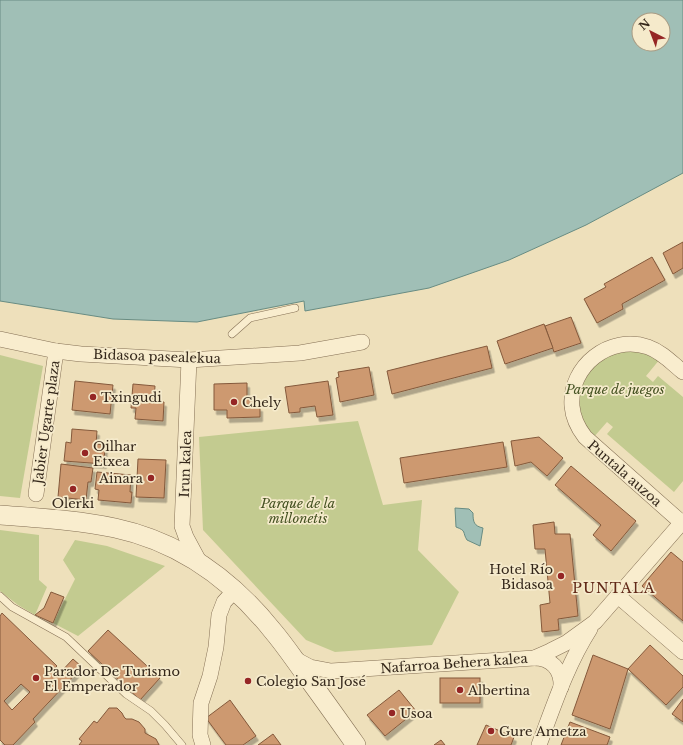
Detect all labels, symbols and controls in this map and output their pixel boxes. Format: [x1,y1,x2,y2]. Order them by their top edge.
north arrow [631,12,671,52]
text: N [636,15,653,33]
street label: Bidasoa pasealekua [93,346,222,367]
street label: Jabier Ugarte plaza [29,358,64,487]
park label: Parque de juegos [564,381,665,398]
place label: Txingudi [101,389,162,406]
marker: Txingudi [88,392,98,402]
place label: Chely [242,394,282,411]
marker: Chely [229,397,239,407]
street label: Irun kalea [176,429,195,498]
street label: Puntala auzoa [584,437,666,511]
place label: Oilhar Etxea [93,438,137,470]
marker: Oilhar Etxea [80,448,90,458]
place label: Ainara [98,470,144,487]
marker: Ainara [146,473,156,483]
marker: Olerki [68,484,78,494]
place label: Olerki [52,495,95,512]
park label: Parque de la millonetis [260,495,335,527]
place label: Hotel Río Bidasoa [489,561,554,593]
marker: Hotel Río Bidasoa [556,571,566,581]
district label: PUNTALA [572,579,656,597]
street label: Nafarroa Behera kalea [380,650,529,677]
place label: Parador De Turismo El Emperador [44,663,180,695]
marker: Parador De Turismo El Emperador [31,673,41,683]
place label: Colegio San José [256,673,366,690]
marker: Colegio San José [243,676,253,686]
place label: Albertina [467,682,531,699]
marker: Albertina [455,685,465,695]
place label: Usoa [400,705,433,722]
marker: Usoa [387,708,397,718]
place label: Gure Ametza [499,723,587,740]
marker: Gure Ametza [486,726,496,736]

